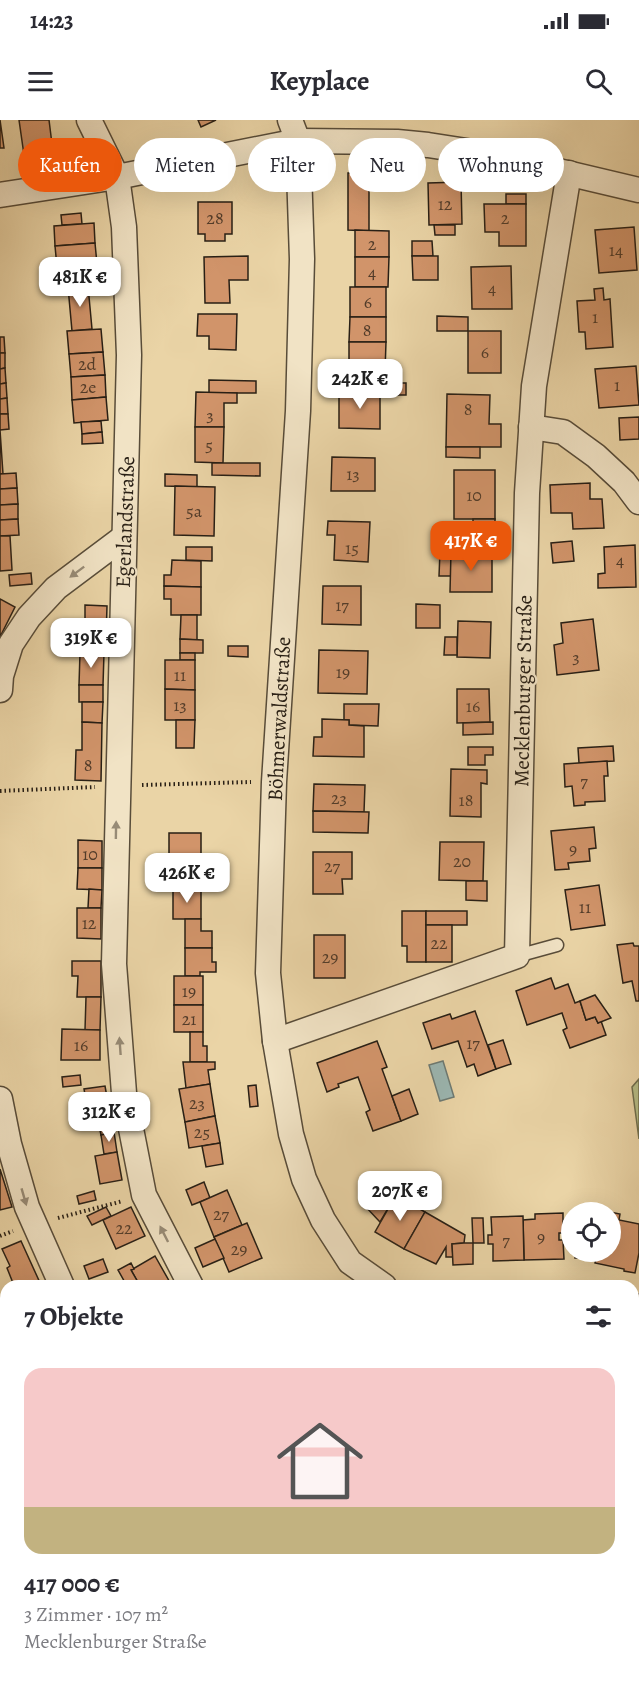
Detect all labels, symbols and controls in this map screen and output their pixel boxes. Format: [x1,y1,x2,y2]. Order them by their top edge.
text: 14:23 [30,6,74,36]
text: Keyplace [269,63,370,99]
icon: menu [24,65,57,98]
icon: search [582,65,615,98]
chip: Kaufen [18,138,122,192]
chip: Mieten [134,138,236,192]
chip: Filter [248,138,336,192]
chip: Neu [348,138,426,192]
chip: Wohnung [438,138,564,192]
house number: 12 [438,192,453,216]
house number: 28 [206,206,224,230]
house number: 2 [501,206,510,230]
house number: 2 [368,232,377,256]
house number: 14 [609,238,623,262]
pin: 481K € [31,257,129,308]
house number: 4 [368,260,376,284]
text: 481K € [53,263,107,290]
house number: 4 [488,276,496,300]
house number: 6 [364,290,372,314]
house number: 1 [592,305,598,329]
house number: 8 [363,318,371,342]
house number: 6 [481,340,489,364]
house number: 2d [78,352,96,376]
pin: 242K € [311,359,409,410]
text: 242K € [332,365,388,392]
house number: 1 [614,373,620,397]
house number: 2e [80,375,96,399]
house number: 8 [464,397,472,421]
house number: 3 [206,403,214,427]
house number: 5 [205,433,213,457]
street label: Egerlandstraße [109,456,141,588]
house number: 13 [346,462,360,486]
house number: 10 [466,483,482,507]
house number: 5a [186,499,203,523]
pin: 417K € [422,521,520,572]
text: 417K € [444,527,498,554]
house number: 15 [345,536,359,560]
house number: 4 [616,548,624,572]
one-way arrow [70,566,86,578]
house number: 17 [335,593,349,617]
street label: Mecklenburger Straße [507,595,539,787]
pin: 319K € [42,618,140,669]
text: 319K € [64,624,118,651]
street label: Böhmerwaldstraße [261,636,297,802]
house number: 3 [572,645,580,669]
house number: 19 [336,660,350,684]
house number: 11 [174,663,186,687]
house number: 13 [173,693,187,717]
house number: 16 [466,694,480,718]
house number: 8 [84,753,92,777]
house number: 7 [580,769,588,793]
house number: 23 [331,786,347,810]
house number: 18 [459,788,473,812]
one-way arrow [111,821,121,840]
house number: 9 [569,837,577,861]
house number: 10 [82,842,98,866]
house number: 20 [453,849,471,873]
pin: 426K € [138,853,236,904]
house number: 27 [324,854,340,878]
text: 426K € [159,859,215,886]
house number: 11 [579,895,591,919]
house number: 12 [82,911,97,935]
house number: 22 [430,931,448,955]
house number: 29 [322,945,338,969]
house number: 19 [182,979,196,1003]
house number: 21 [182,1007,196,1031]
house number: 17 [466,1031,480,1055]
house number: 16 [74,1033,88,1057]
one-way arrow [115,1036,125,1055]
house number: 23 [189,1091,205,1115]
pin: 312K € [60,1092,158,1143]
text: 312K € [82,1098,136,1125]
house number: 25 [194,1120,210,1144]
pin: 207K € [351,1171,449,1222]
text: 207K € [372,1177,428,1204]
one-way arrow [20,1188,29,1206]
house number: 27 [213,1202,229,1226]
map controls [561,1202,621,1262]
button: locate [561,1202,621,1262]
house number: 22 [115,1216,133,1240]
one-way arrow [159,1225,169,1242]
house number: 9 [537,1225,545,1249]
house number: 7 [502,1228,510,1252]
house number: 29 [231,1237,247,1261]
text: 7 Objekte [24,1299,124,1334]
icon: filters [582,1300,615,1333]
icon: home [266,1407,374,1515]
text: 417 000 € [24,1566,120,1601]
text: 3 Zimmer · 107 m² [24,1601,168,1628]
text: Mecklenburger Straße [24,1628,207,1655]

